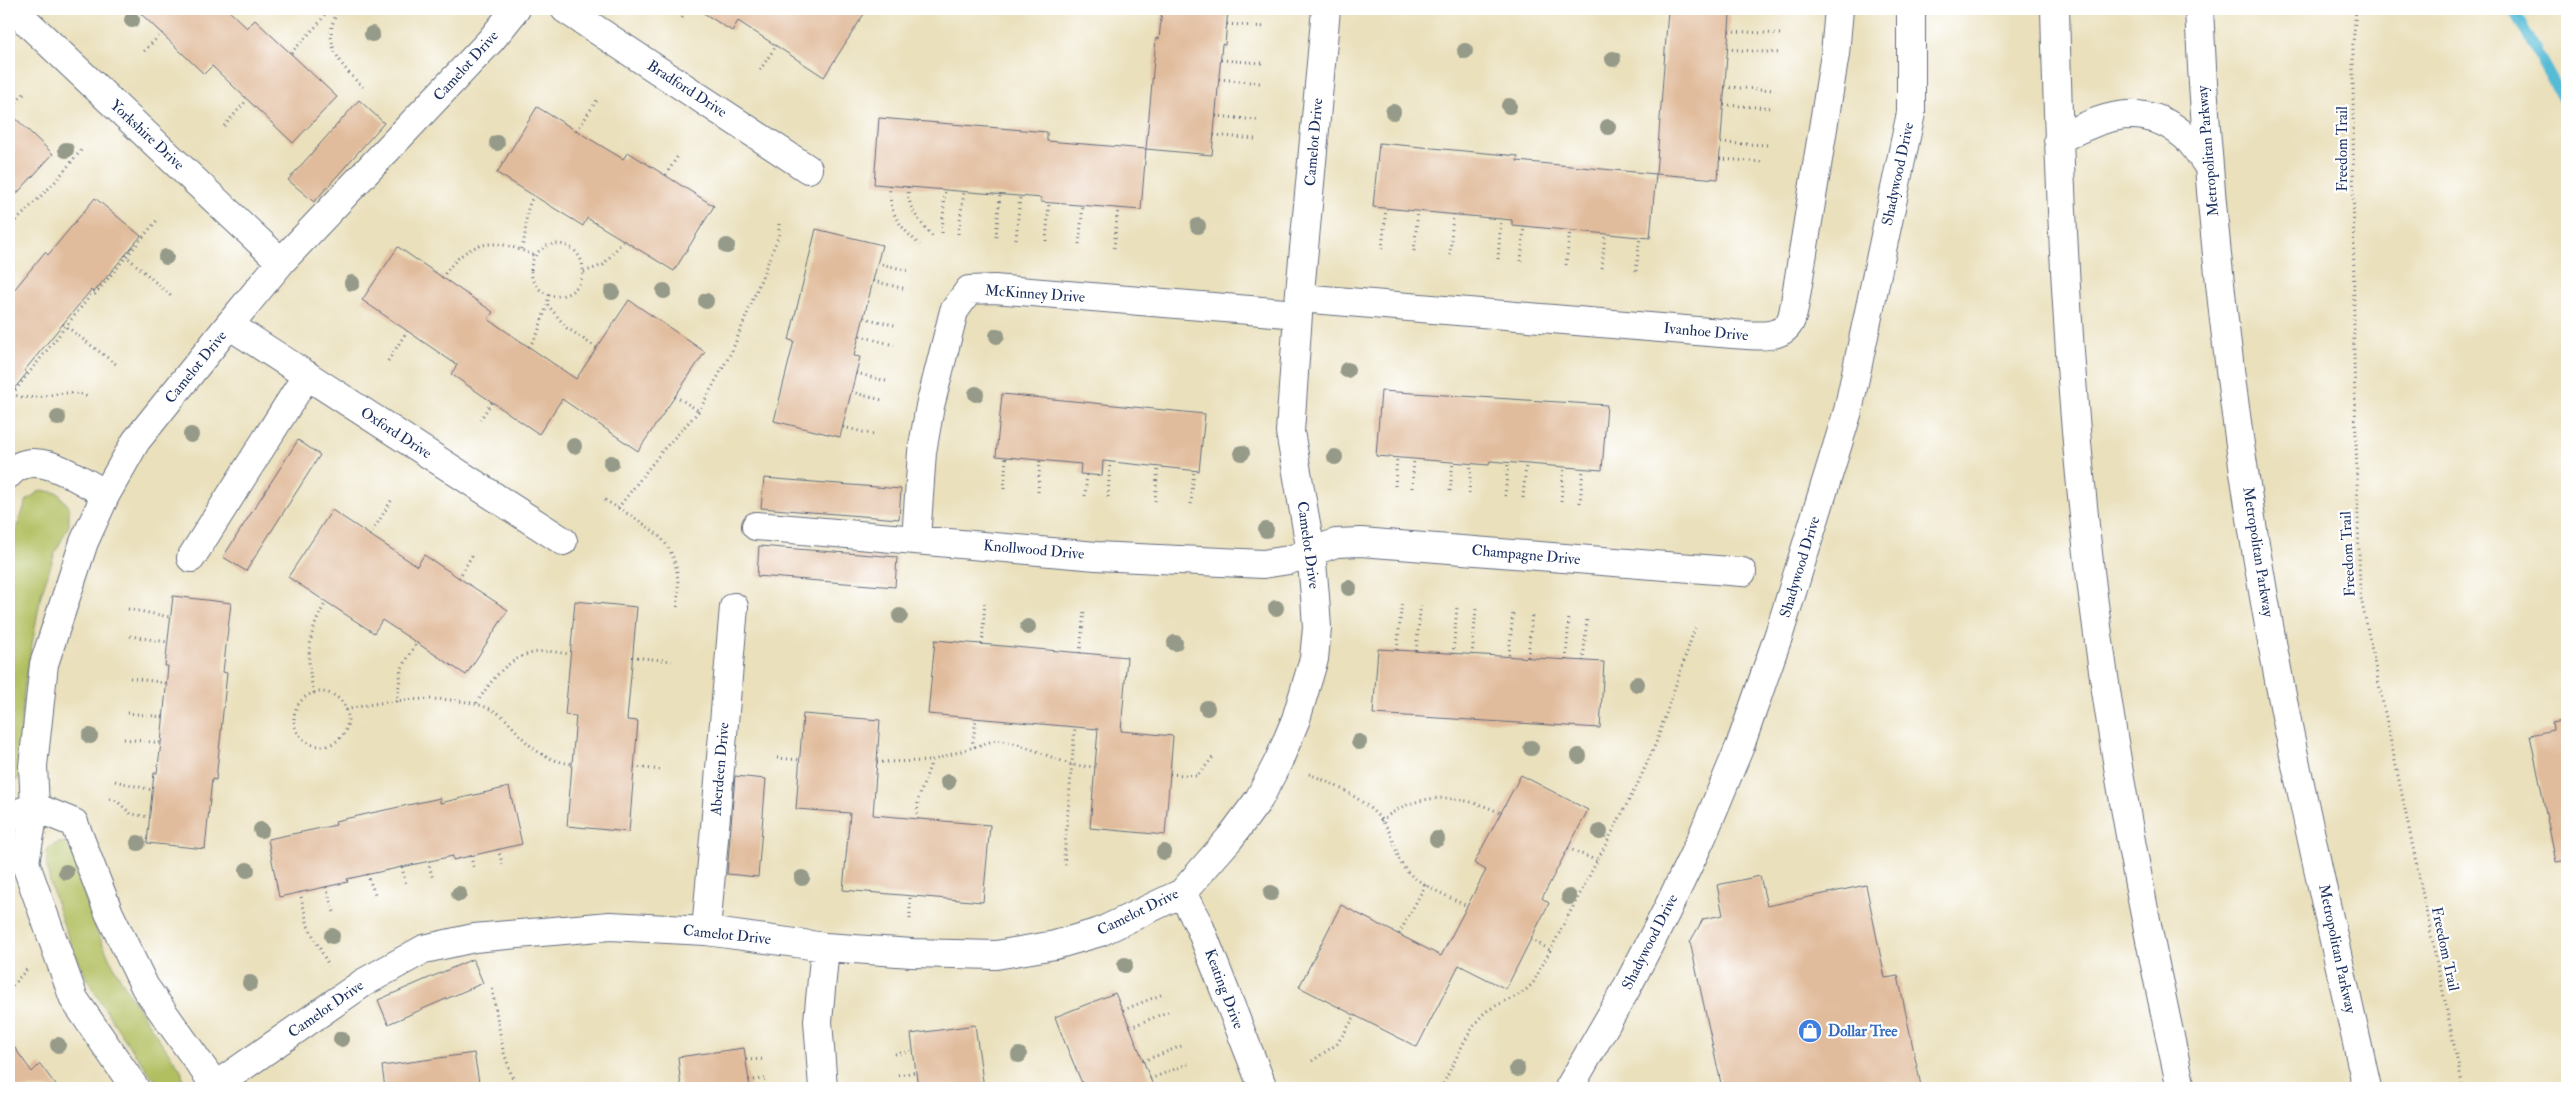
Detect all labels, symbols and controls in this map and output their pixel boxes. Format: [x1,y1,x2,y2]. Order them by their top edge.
street label: Camelot Drive [429,27,503,105]
street label: Bradford Drive [644,56,730,122]
street label: Metropolitan Parkway [2193,84,2224,217]
street label: Yorkshire Drive [106,96,188,174]
street label: Camelot Drive [1301,97,1327,187]
street label: Freedom Trail [2333,106,2352,192]
street label: Shadywood Drive [1878,121,1918,227]
street label: McKinney Drive [984,281,1086,307]
street label: Ivanhoe Drive [1663,319,1749,345]
street label: Camelot Drive [161,327,231,407]
street label: Oxford Drive [357,403,435,463]
street label: Metropolitan Parkway [2237,486,2278,619]
street label: Camelot Drive [1292,500,1324,590]
street label: Freedom Trail [2336,511,2360,597]
street label: Shadywood Drive [1776,514,1824,620]
street label: Knollwood Drive [983,536,1085,564]
street label: Champagne Drive [1471,541,1581,570]
street label: Aberdeen Drive [706,721,734,818]
street label: Metropolitan Parkway [2313,883,2360,1016]
street label: Camelot Drive [1094,884,1182,940]
street label: Shadywood Drive [1618,891,1682,993]
street label: Freedom Trail [2427,905,2463,993]
street label: Camelot Drive [682,921,772,949]
street label: Keating Drive [1200,946,1248,1032]
street label: Camelot Drive [284,976,368,1042]
shop icon: Dollar Tree [1797,1018,1823,1044]
place label: Dollar Tree [1828,1022,1898,1041]

